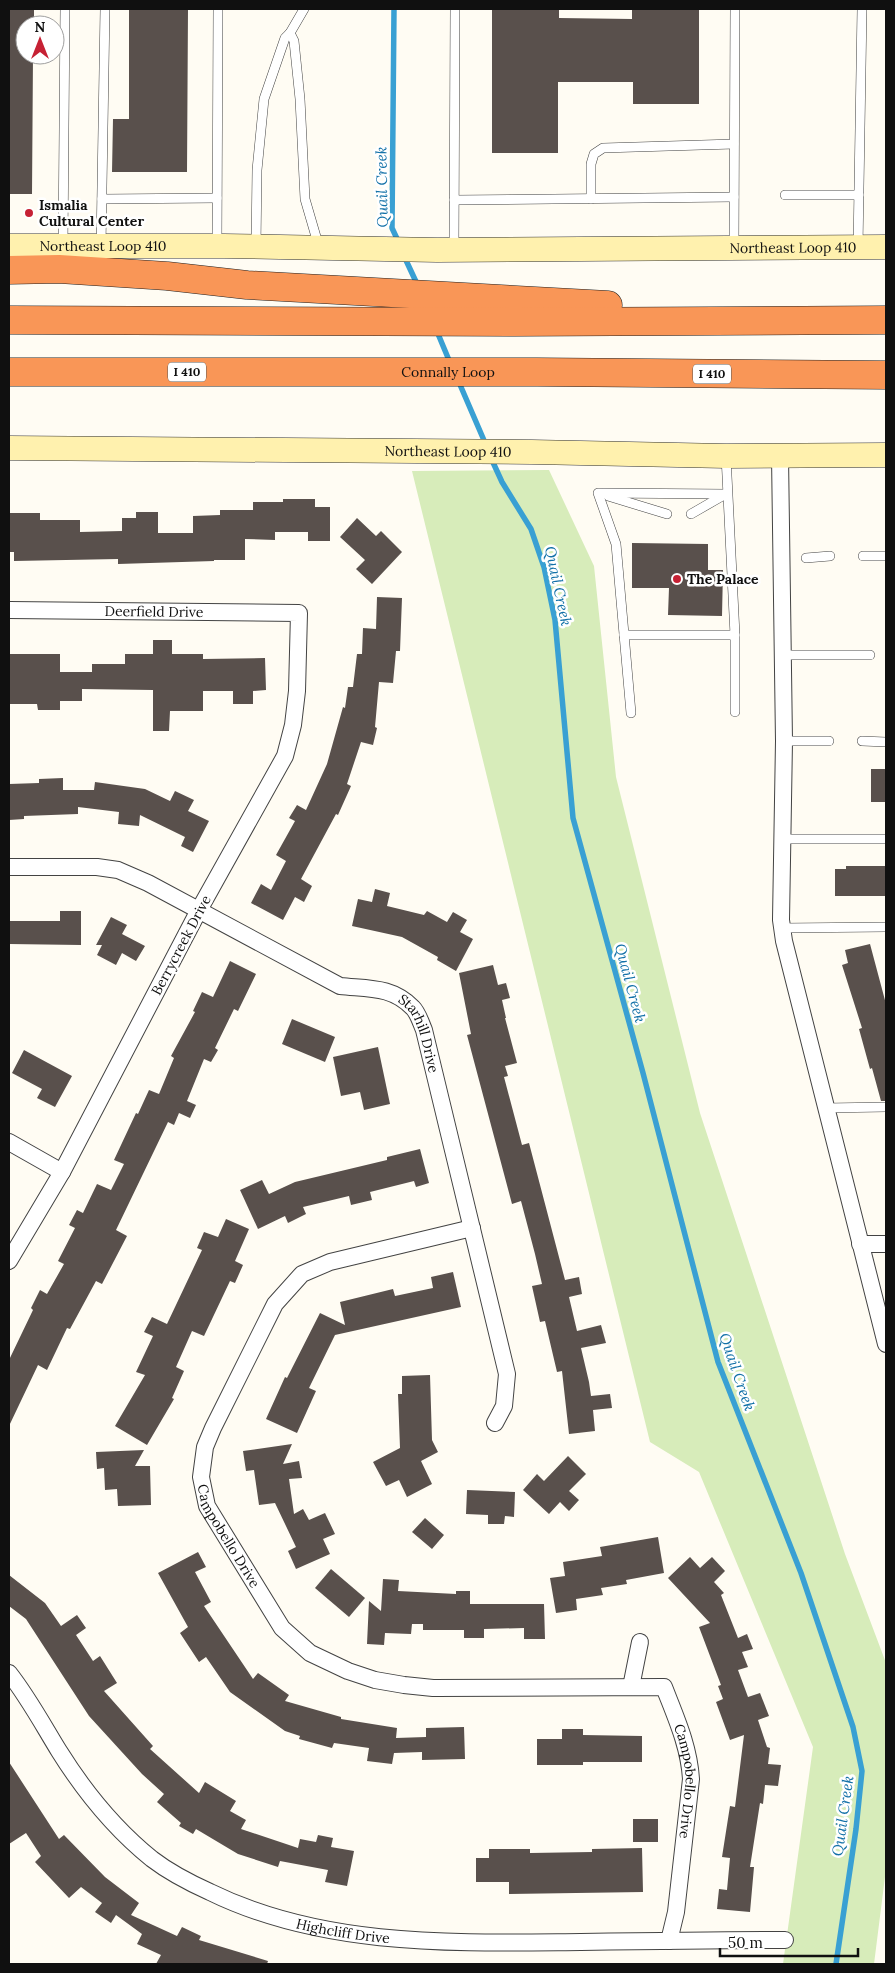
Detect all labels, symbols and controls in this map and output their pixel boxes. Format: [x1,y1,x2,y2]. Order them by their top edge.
north arrow [15,15,65,65]
text: N [35,18,46,36]
water label: Quail Creek [371,146,392,228]
place label: Ismalia Cultural Center [39,196,144,230]
marker: Ismalia Cultural Center [23,207,35,219]
street label: Northeast Loop 410 [39,237,167,255]
street label: Northeast Loop 410 [729,238,857,257]
road number: I 410 [168,362,206,382]
street label: Connally Loop [401,363,495,381]
road number: I 410 [693,364,731,384]
street label: Northeast Loop 410 [384,442,512,461]
water label: Quail Creek [541,544,576,628]
place label: The Palace [687,570,759,588]
marker: The Palace [671,573,683,585]
street label: Deerfield Drive [104,602,204,621]
street label: Berrycreek Drive [147,892,215,998]
water label: Quail Creek [611,941,650,1025]
street label: Starhill Drive [395,990,443,1075]
water label: Quail Creek [715,1330,760,1413]
street label: Campobello Drive [194,1482,264,1591]
street label: Campobello Drive [670,1721,700,1840]
water label: Quail Creek [827,1774,858,1857]
street label: Highcliff Drive [294,1914,391,1947]
scale bar [720,1926,858,1958]
text: 50 m [728,1933,763,1952]

